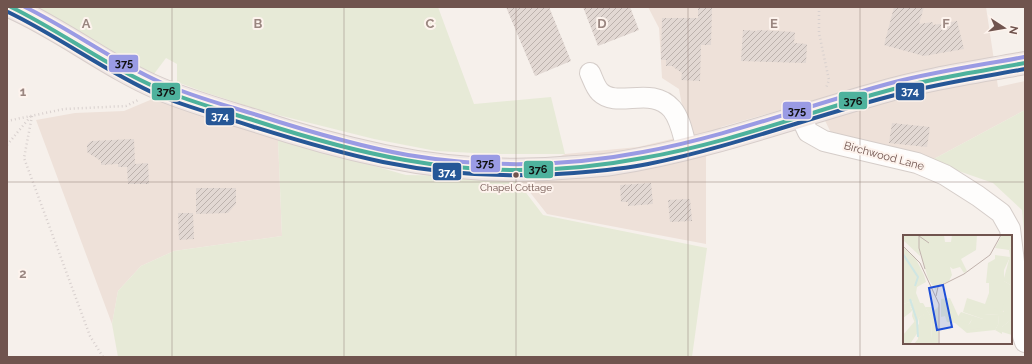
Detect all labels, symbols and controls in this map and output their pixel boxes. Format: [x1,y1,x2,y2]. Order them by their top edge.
north arrow [984,8,1024,48]
text: A [82,16,91,31]
text: B [254,16,263,31]
text: C [426,16,435,31]
text: D [597,16,607,31]
text: E [770,16,778,31]
text: F [942,16,950,31]
text: N [1006,25,1021,35]
line badge: 375 [108,54,139,73]
text: 375 [115,57,133,70]
line badge: 376 [151,82,181,101]
line badge: 374 [895,82,925,101]
text: 1 [20,84,27,99]
text: 376 [157,85,176,98]
text: 374 [901,85,919,98]
line badge: 376 [838,91,868,110]
text: 376 [844,95,863,108]
line badge: 375 [782,101,812,120]
text: 375 [788,105,806,118]
line badge: 374 [205,107,235,126]
text: 374 [211,110,229,123]
street label: Birchwood Lane [842,139,926,173]
line badge: 375 [470,154,501,173]
text: 375 [476,157,494,170]
line badge: 376 [523,160,554,179]
line badge: 374 [432,162,462,181]
text: 376 [529,163,548,176]
text: 374 [438,166,456,179]
marker: Chapel Cottage [511,170,521,180]
place label: Chapel Cottage [480,182,552,193]
inset map [903,235,1012,344]
text: 2 [19,266,27,281]

